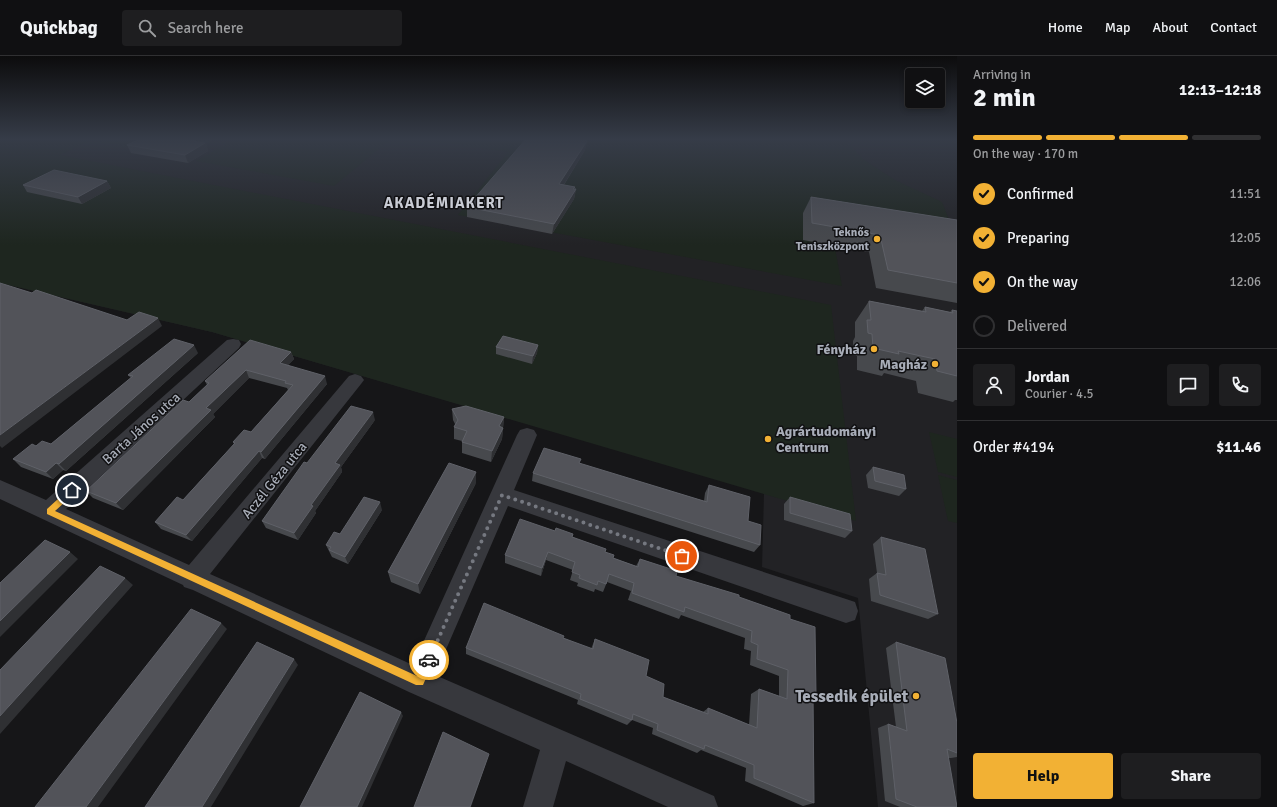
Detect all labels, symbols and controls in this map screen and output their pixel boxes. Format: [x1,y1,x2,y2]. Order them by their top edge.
search box [122,10,402,46]
text: Quickbag [20,16,98,40]
icon: search [136,17,158,39]
text: Search here [168,19,243,37]
text: Home [1048,19,1083,36]
text: Map [1105,19,1130,36]
text: About [1152,19,1188,36]
text: Contact [1210,19,1257,36]
text: Arriving in [973,67,1031,83]
map controls [905,68,945,108]
button: layers [905,68,945,108]
text: 12:13–12:18 [1179,81,1261,99]
text: 2 min [973,82,1036,114]
text: On the way · 170 m [973,146,1078,162]
icon: check [973,183,995,205]
text: Confirmed [1007,185,1074,203]
text: 11:51 [1229,186,1261,202]
district label: AKADÉMIAKERT [384,193,504,212]
place label: Teknős Teniszközpont [796,225,870,254]
icon: check [973,227,995,249]
text: Preparing [1007,229,1070,247]
text: 12:05 [1229,230,1261,246]
marker: Teknős Teniszközpont [872,234,882,244]
icon: check [973,271,995,293]
text: On the way [1007,273,1078,291]
text: 12:06 [1229,274,1261,290]
text: Delivered [1007,317,1067,335]
place label: Fényház [816,341,866,358]
marker: Fényház [869,344,879,354]
place label: Magház [880,356,927,373]
marker: Magház [930,359,940,369]
button: person [973,364,1015,406]
button: chat [1167,364,1209,406]
button: phone [1219,364,1261,406]
text: Jordan [1025,368,1070,386]
text: Courier · 4.5 [1025,386,1094,402]
street label: Barta János utca [99,389,184,468]
place label: Agrártudományi Centrum [776,423,876,456]
marker: Agrártudományi Centrum [763,434,773,444]
street label: Aczél Géza utca [238,438,311,522]
text: Order #4194 [973,438,1055,456]
text: $11.46 [1216,438,1261,456]
pin [55,473,89,507]
icon: home [61,479,83,501]
pin [665,539,699,573]
icon: bag [671,545,693,567]
courier [409,640,449,680]
icon: car [418,649,440,671]
place label: Tessedik épület [795,686,909,707]
marker: Tessedik épület [911,691,921,701]
button: Help [973,753,1113,799]
button: Share [1121,753,1261,799]

